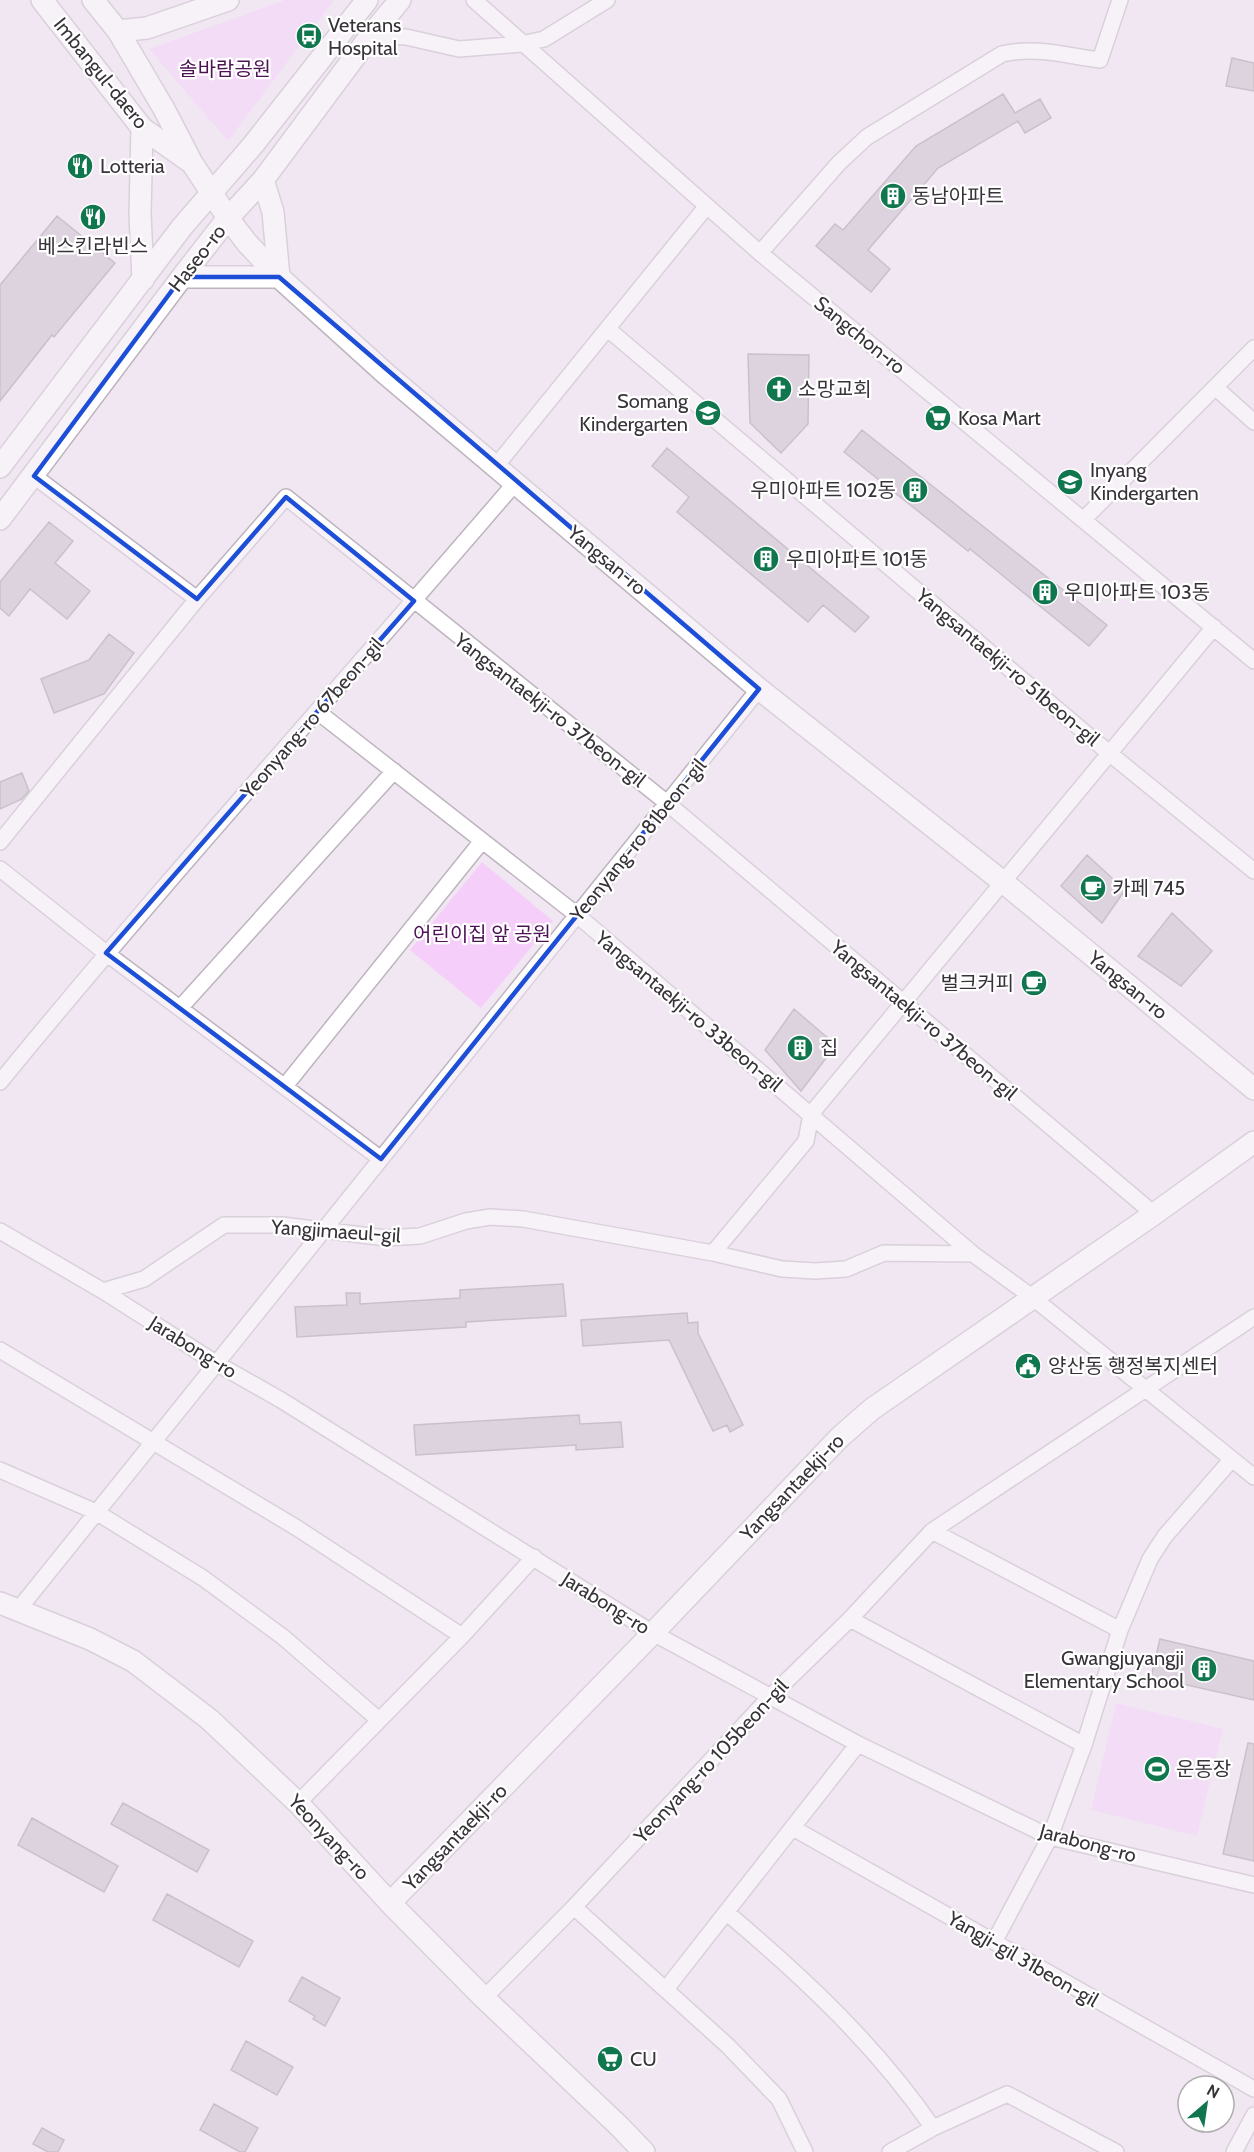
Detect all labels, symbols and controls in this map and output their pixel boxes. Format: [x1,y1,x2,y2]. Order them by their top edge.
street label: Imbangul-daero [49,13,153,133]
place label: Veterans Hospital [328,13,401,60]
bus stop icon: Veterans Hospital [294,21,324,51]
park label: 솔바람공원 [179,57,271,81]
restaurant icon: Lotteria [65,151,95,181]
place label: Lotteria [100,154,165,178]
building icon: 동남아파트 [878,181,908,211]
place label: 동남아파트 [912,184,1004,208]
restaurant icon: 베스킨라빈스 [78,202,108,232]
street label: Haseo-ro [163,220,231,296]
place label: 베스킨라빈스 [38,234,148,258]
street label: Sangchon-ro [810,291,910,379]
church icon: 소망교회 [764,374,794,404]
place label: 소망교회 [798,377,872,401]
place label: Somang Kindergarten [579,389,689,436]
school or university icon: Somang Kindergarten [693,398,723,428]
supermarket icon: Kosa Mart [923,403,953,433]
place label: Kosa Mart [958,406,1041,430]
place label: Inyang Kindergarten [1090,458,1199,505]
school or university icon: Inyang Kindergarten [1055,467,1085,497]
building icon: 우미아파트 102동 [900,475,930,505]
place label: 우미아파트 102동 [750,478,896,502]
street label: Yangsan-ro [562,520,651,600]
building icon: 우미아파트 101동 [751,544,781,574]
place label: 우미아파트 101동 [786,547,928,571]
building icon: 우미아파트 103동 [1030,577,1060,607]
place label: 우미아파트 103동 [1064,580,1210,604]
street label: Yangsantaekji-ro 51beon-gil [911,582,1105,751]
street label: Yangsantaekji-ro 37beon-gil [449,627,651,792]
street label: Yeonyang-ro 67beon-gil [235,633,389,804]
street label: Yeonyang-ro 81beon-gil [564,754,711,927]
cafe icon: 카페 745 [1078,873,1108,903]
place label: 카페 745 [1112,876,1185,900]
park label: 어린이집 앞 공원 [413,922,551,946]
street label: Yangsantaekji-ro 33beon-gil [590,925,788,1096]
street label: Yangsantaekji-ro 37beon-gil [825,934,1022,1105]
street label: Yangsan-ro [1083,945,1173,1024]
cafe icon: 벌크커피 [1019,968,1049,998]
place label: 벌크커피 [940,971,1014,995]
building icon: 집 [785,1033,815,1063]
place label: 집 [820,1036,838,1060]
street label: Yangjimaeul-gil [269,1214,402,1248]
street label: Jarabong-ro [144,1310,241,1383]
public building icon: 양산동 행정복지센터 [1013,1351,1043,1381]
place label: 양산동 행정복지센터 [1048,1354,1218,1378]
street label: Yangsantaekji-ro [734,1429,849,1546]
street label: Jarabong-ro [557,1566,654,1639]
place label: Gwangjuyangji Elementary School [1024,1646,1184,1693]
building icon: Gwangjuyangji Elementary School [1189,1654,1219,1684]
street label: Yeonyang-ro 105beon-gil [628,1674,793,1849]
sports icon: 운동장 [1142,1754,1172,1784]
place label: 운동장 [1176,1757,1231,1781]
street label: Yangsantaekji-ro [397,1779,512,1896]
street label: Yeonyang-ro [283,1789,375,1885]
street label: Jarabong-ro [1036,1818,1139,1867]
street label: Yangji-gil 31beon-gil [942,1905,1103,2012]
supermarket icon: CU [595,2044,625,2074]
place label: CU [630,2047,657,2071]
north arrow [1176,2074,1236,2134]
text: N [1203,2080,1223,2102]

